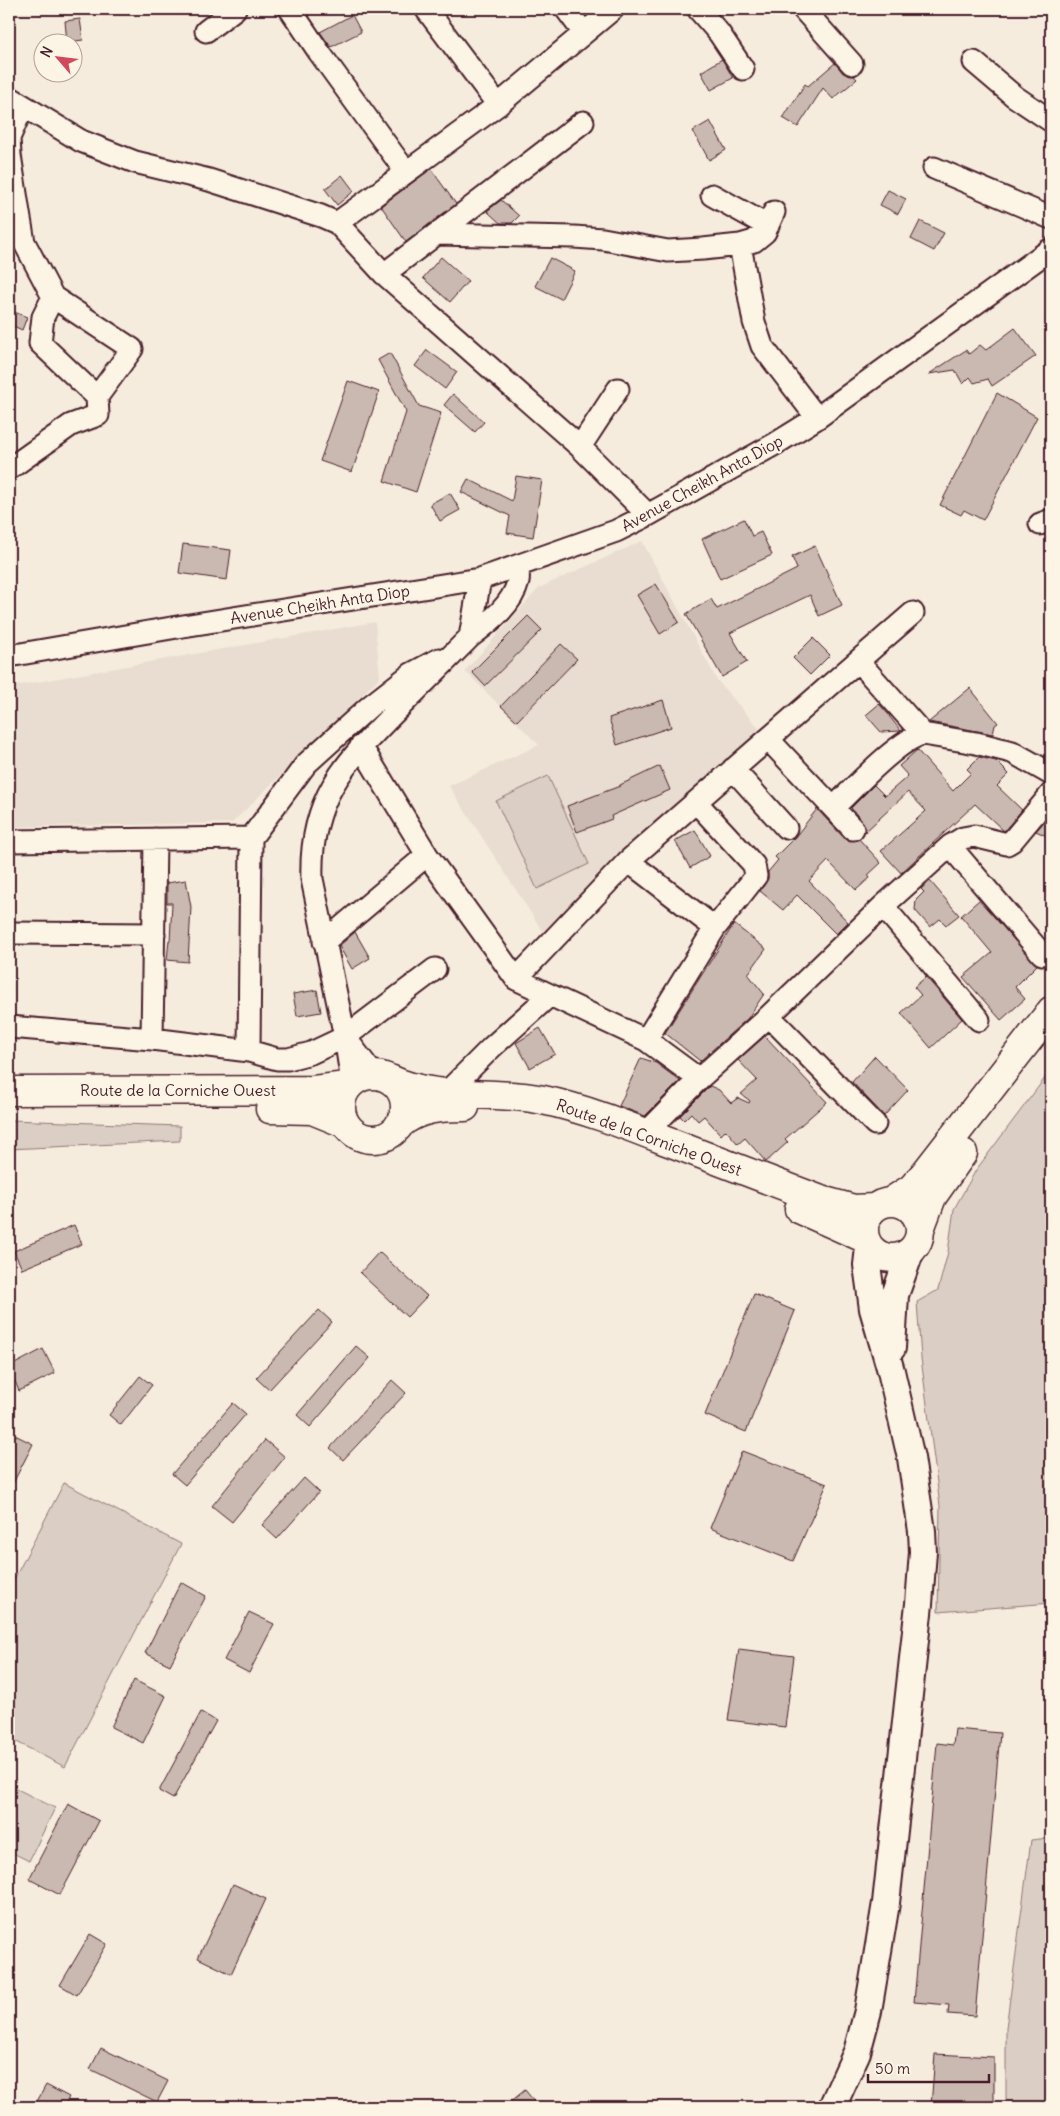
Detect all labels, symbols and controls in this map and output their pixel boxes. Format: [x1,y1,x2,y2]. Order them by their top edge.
north arrow [32,32,82,82]
text: N [36,43,57,60]
street label: Avenue Cheikh Anta Diop [618,430,786,536]
street label: Avenue Cheikh Anta Diop [229,580,411,628]
street label: Route de la Corniche Ouest [80,1080,277,1100]
street label: Route de la Corniche Ouest [554,1094,745,1180]
scale bar [868,2051,989,2083]
text: 50 m [875,2059,910,2078]

